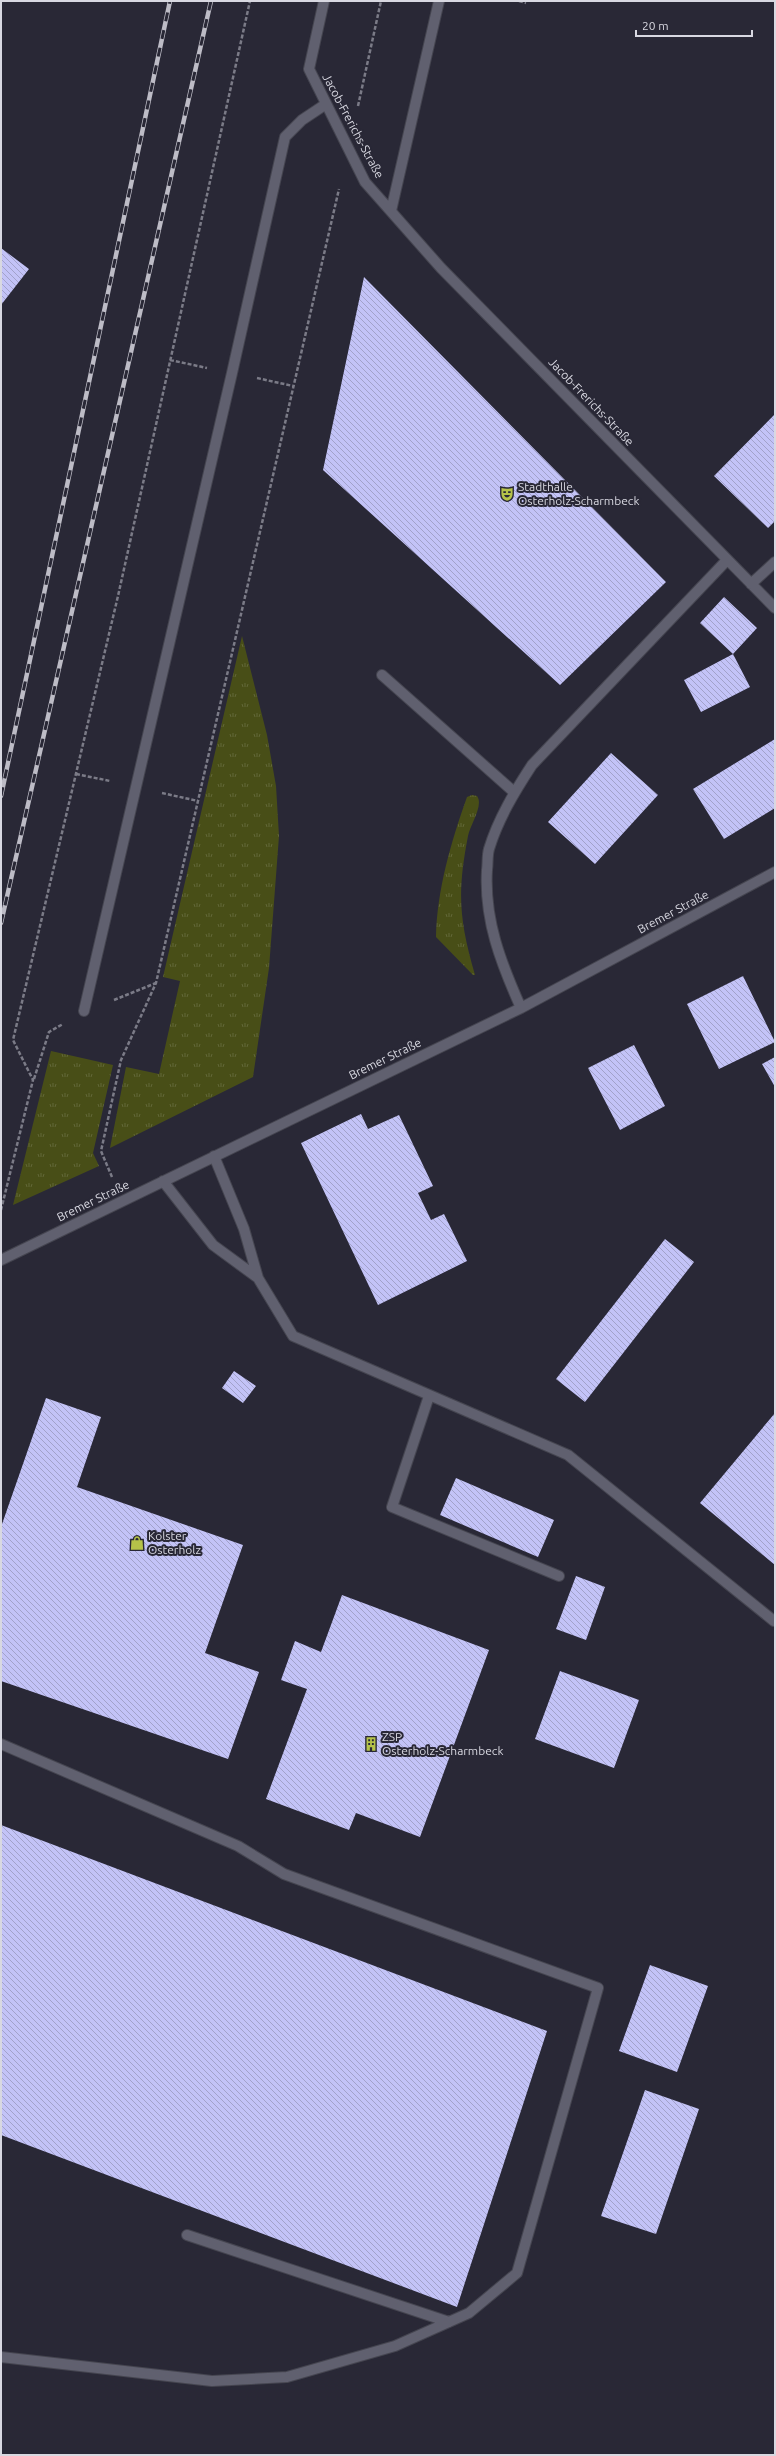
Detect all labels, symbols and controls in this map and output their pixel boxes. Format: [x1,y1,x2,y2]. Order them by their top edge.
scale bar [636,12,752,38]
text: 20 m [642,19,669,32]
street label: Jacob-Frerichs-Straße [320,71,387,180]
street label: Jacob-Frerichs-Straße [546,355,637,448]
place label: Stadthalle Osterholz-Scharmbeck [518,480,640,507]
theatre icon: Stadthalle Osterholz-Scharmbeck [499,486,515,502]
street label: Bremer Straße [635,887,711,936]
street label: Bremer Straße [347,1035,423,1082]
street label: Bremer Straße [55,1177,131,1224]
place label: Kolster Osterholz [148,1529,201,1556]
shop icon: Kolster Osterholz [129,1535,145,1551]
place label: ZSP Osterholz-Scharmbeck [382,1730,504,1757]
building icon: ZSP Osterholz-Scharmbeck [363,1736,379,1752]

